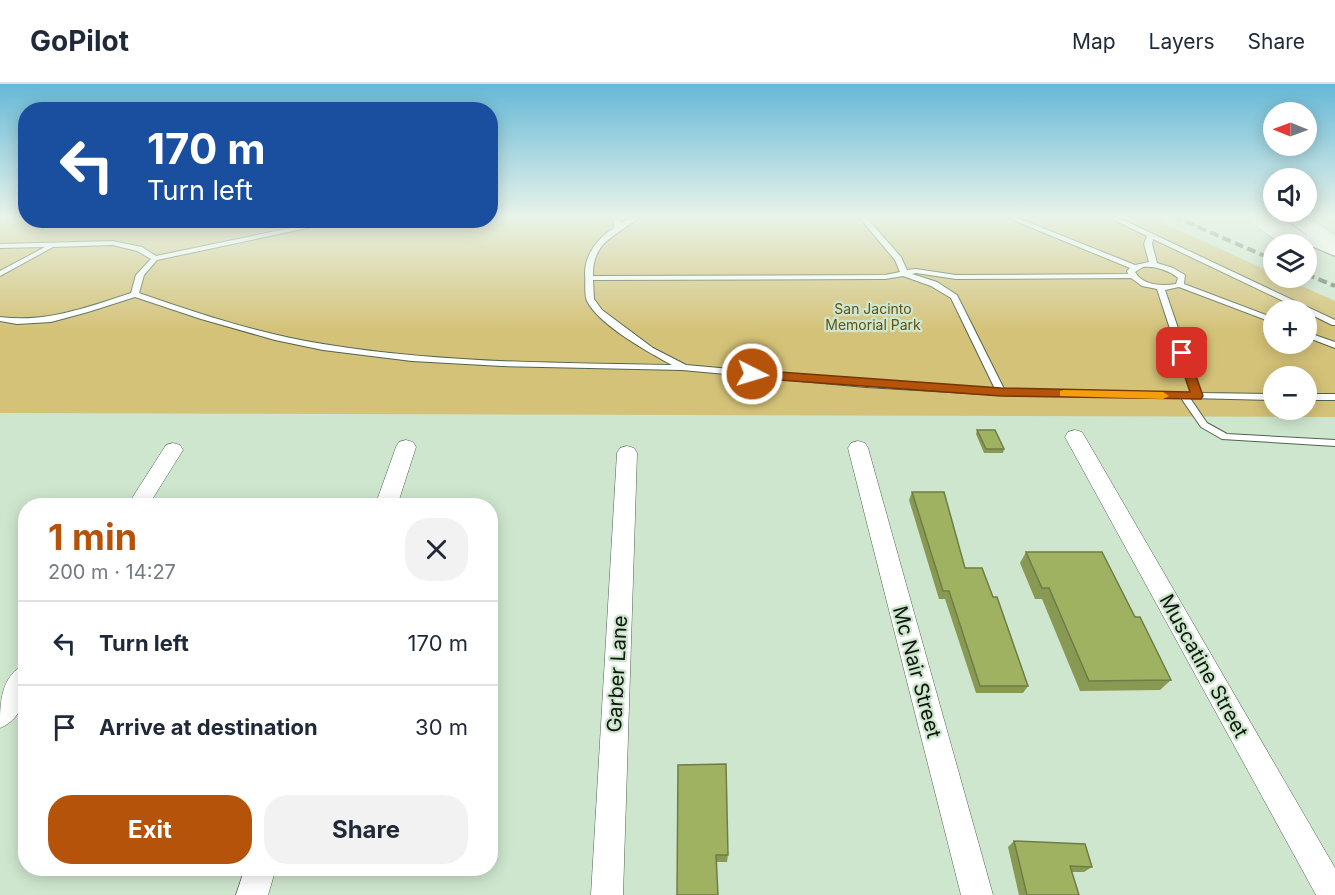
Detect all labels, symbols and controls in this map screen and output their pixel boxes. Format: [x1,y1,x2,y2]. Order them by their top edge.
text: GoPilot [30,24,129,58]
text: Map [1072,29,1116,54]
text: Layers [1149,29,1215,54]
text: Share [1248,29,1305,54]
north arrow [1263,102,1317,156]
map controls [1263,102,1317,420]
text: 170 m [147,123,265,174]
icon: left [48,126,126,204]
button: sound [1263,168,1317,222]
text: Turn left [147,174,253,207]
button: layers [1263,234,1317,288]
park label: San Jacinto Memorial Park [825,300,921,333]
button: + [1263,300,1317,354]
pin [1156,327,1207,378]
icon: arrive [1165,336,1198,369]
position arrow [720,342,784,406]
button: − [1263,366,1317,420]
text: 1 min [48,515,137,559]
button: close [405,518,468,581]
text: 200 m · 14:27 [48,560,176,584]
street label: Muscatine Street [1155,590,1254,742]
street label: Mc Nair Street [888,603,946,741]
street label: Garber Lane [602,615,632,733]
icon: left [48,627,81,660]
text: Turn left [99,630,189,656]
text: 170 m [408,630,468,656]
icon: arrive [48,711,81,744]
text: Arrive at destination [99,714,318,740]
text: 30 m [415,714,468,740]
button: Exit [48,795,252,864]
button: Share [264,795,468,864]

